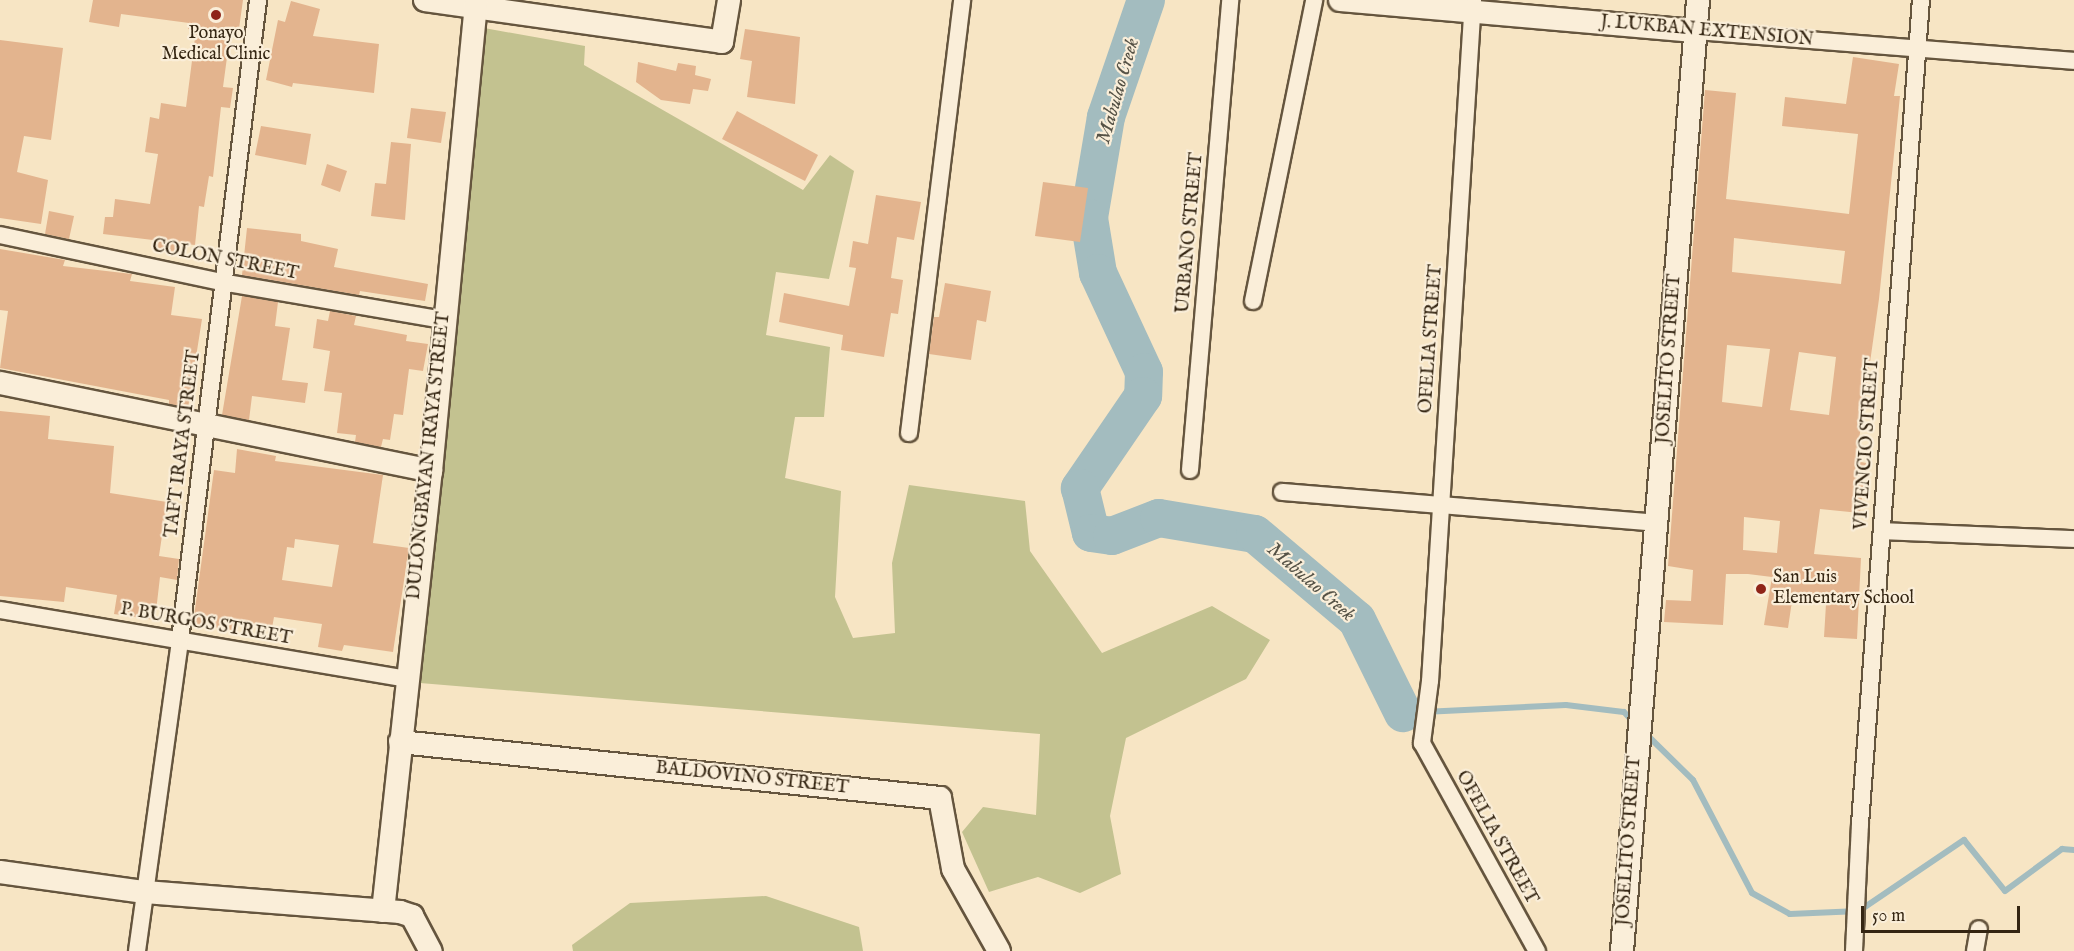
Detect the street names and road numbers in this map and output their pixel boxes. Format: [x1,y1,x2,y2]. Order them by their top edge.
street label: J. LUKBAN EXTENSION [1600,12,1814,52]
street label: URBANO STREET [1173,152,1209,314]
street label: COLON STREET [150,236,300,286]
street label: OFELIA STREET [1416,264,1448,414]
street label: JOSELITO STREET [1653,273,1687,445]
street label: DULONGBAYAN IRAYA STREET [404,311,456,601]
street label: TAFT IRAYA STREET [162,349,206,539]
street label: VIVENCIO STREET [1851,357,1885,531]
street label: P. BURGOS STREET [118,599,294,651]
street label: JOSELITO STREET [1613,755,1647,927]
street label: BALDOVINO STREET [655,758,849,800]
street label: OFELIA STREET [1450,768,1542,908]

